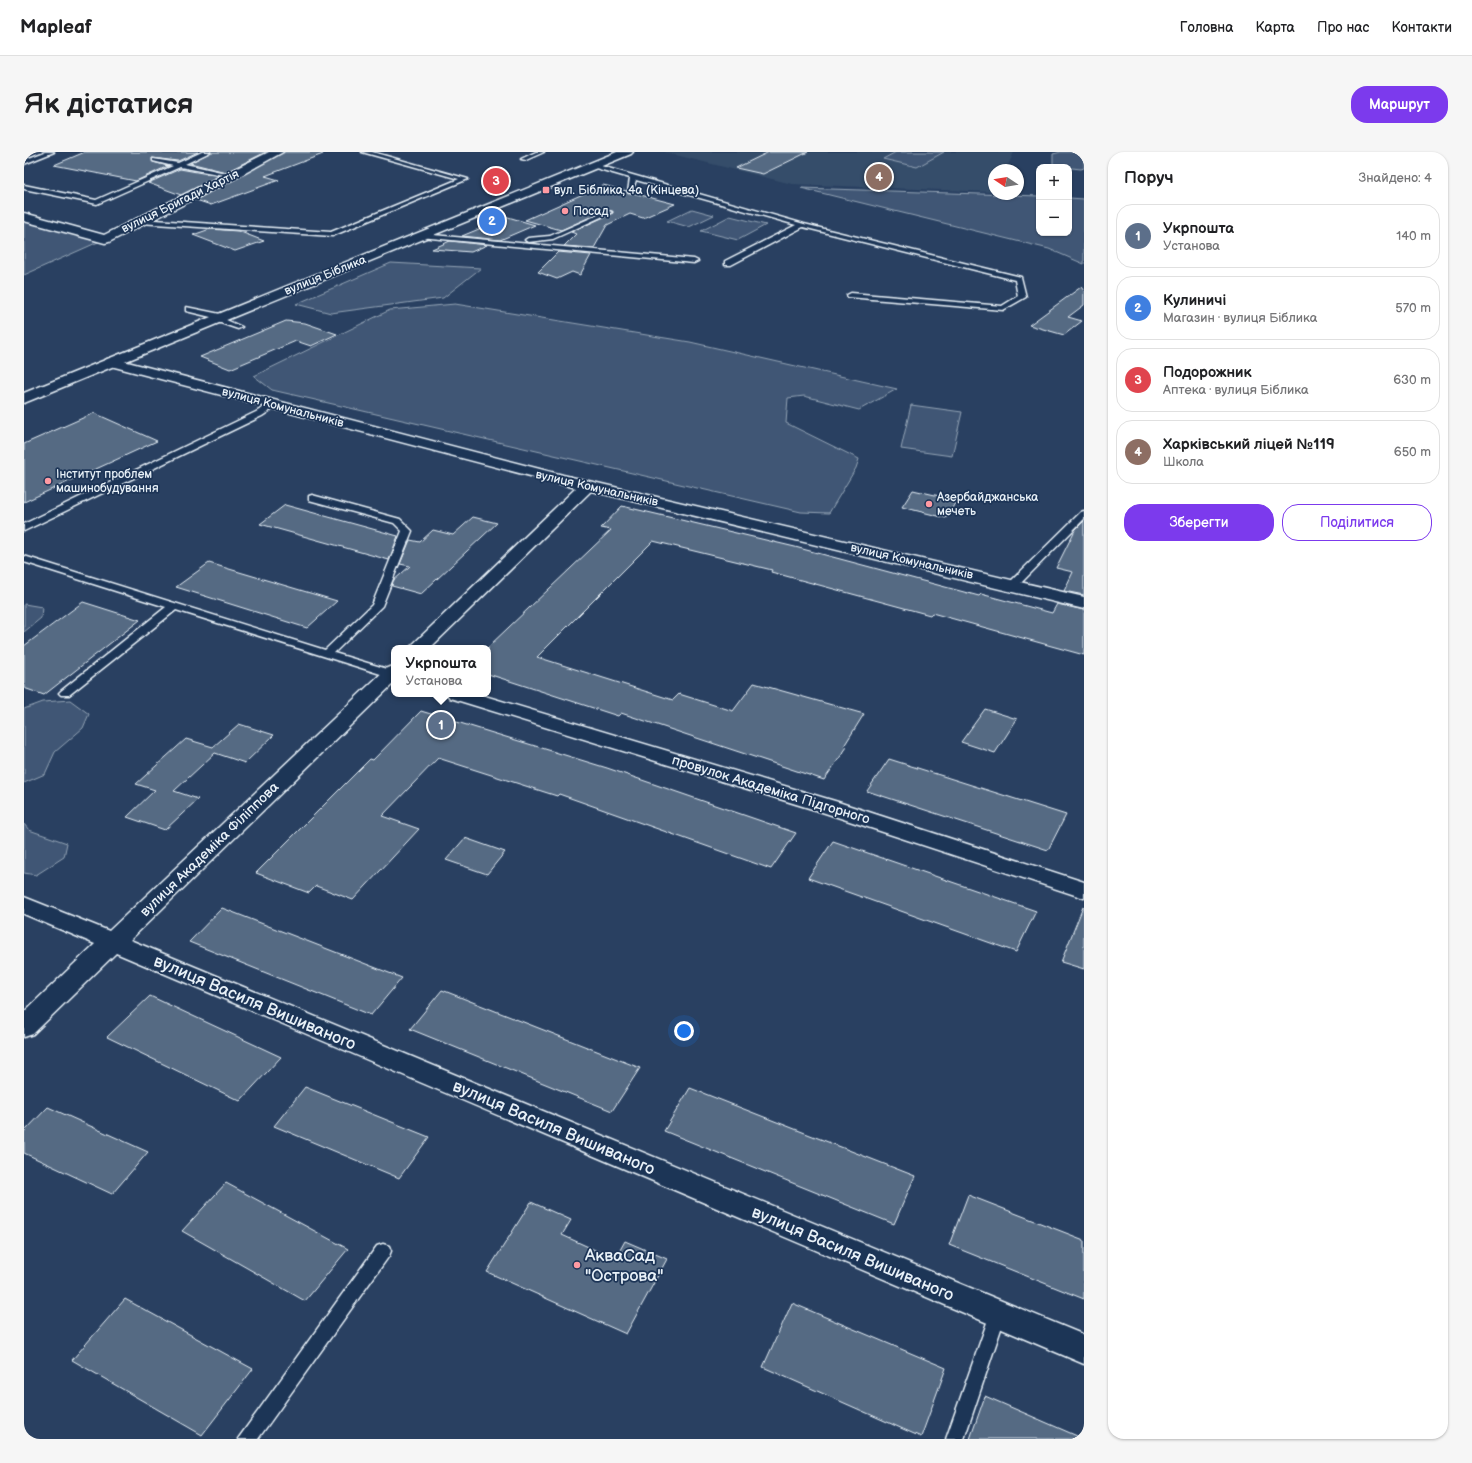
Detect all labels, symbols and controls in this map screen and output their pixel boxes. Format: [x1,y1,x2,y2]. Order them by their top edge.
text: Mapleaf [20,16,92,39]
text: Головна [1180,19,1233,36]
text: Карта [1255,19,1295,36]
text: Про нас [1317,19,1369,36]
text: Контакти [1391,19,1452,36]
button: Маршрут [1351,86,1448,123]
text: Як дістатися [24,88,193,121]
pin: 4 [866,162,892,192]
north arrow [988,164,1024,200]
map controls [1036,164,1072,236]
button: + [1036,164,1072,200]
street label: вулиця Бригади Хартія [119,166,242,236]
pin: 3 [483,166,509,196]
text: Поруч [1124,168,1174,188]
text: Знайдено: 4 [1359,170,1432,186]
place label: вул. Біблика, 4а (Кінцева) [554,183,699,198]
marker: вул. Біблика, 4а (Кінцева) [541,185,551,195]
button: − [1036,200,1072,236]
place label: Посад [573,204,609,219]
pin: 2 [479,206,505,236]
marker: Посад [560,206,570,216]
text: Укрпошта [1163,219,1234,238]
text: 1 [1135,228,1141,244]
text: 140 m [1396,228,1431,244]
text: Установа [1163,238,1220,254]
street label: вулиця Біблика [282,252,368,299]
text: Кулиничі [1163,291,1226,310]
text: 2 [1134,300,1142,316]
text: 570 m [1395,300,1431,316]
text: Магазин · вулиця Біблика [1163,310,1318,326]
text: Подорожник [1163,363,1252,382]
text: 3 [1134,372,1142,388]
text: 630 m [1393,372,1431,388]
text: Аптека · вулиця Біблика [1163,382,1309,398]
street label: вулиця Комунальників [220,384,346,431]
text: Харківський ліцей №119 [1163,435,1335,454]
text: 4 [1134,444,1142,460]
text: 650 m [1394,444,1431,460]
text: Школа [1163,454,1204,470]
place label: Інститут проблем машинобудування [56,467,159,496]
street label: вулиця Комунальників [534,467,660,510]
marker: Інститут проблем машинобудування [43,476,53,486]
place label: Азербайджанська мечеть [936,490,1038,519]
marker: Азербайджанська мечеть [924,499,934,509]
button: Зберегти [1124,504,1274,541]
button: Поділитися [1282,504,1432,541]
street label: вулиця Комунальників [849,540,975,583]
popup [391,645,491,697]
text: Укрпошта [405,654,477,673]
text: Установа [405,673,462,689]
pin: 1 [428,710,454,740]
street label: провулок Академіка Підгорного [670,751,872,828]
street label: вулиця Академіка Філіппова [136,778,283,920]
street label: вулиця Василя Вишиваного [151,951,359,1055]
your location [674,1021,694,1041]
street label: вулиця Василя Вишиваного [450,1076,658,1180]
street label: вулиця Василя Вишиваного [749,1202,957,1306]
place label: АкваСад "Острова" [584,1246,664,1286]
marker: АкваСад "Острова" [572,1260,582,1270]

